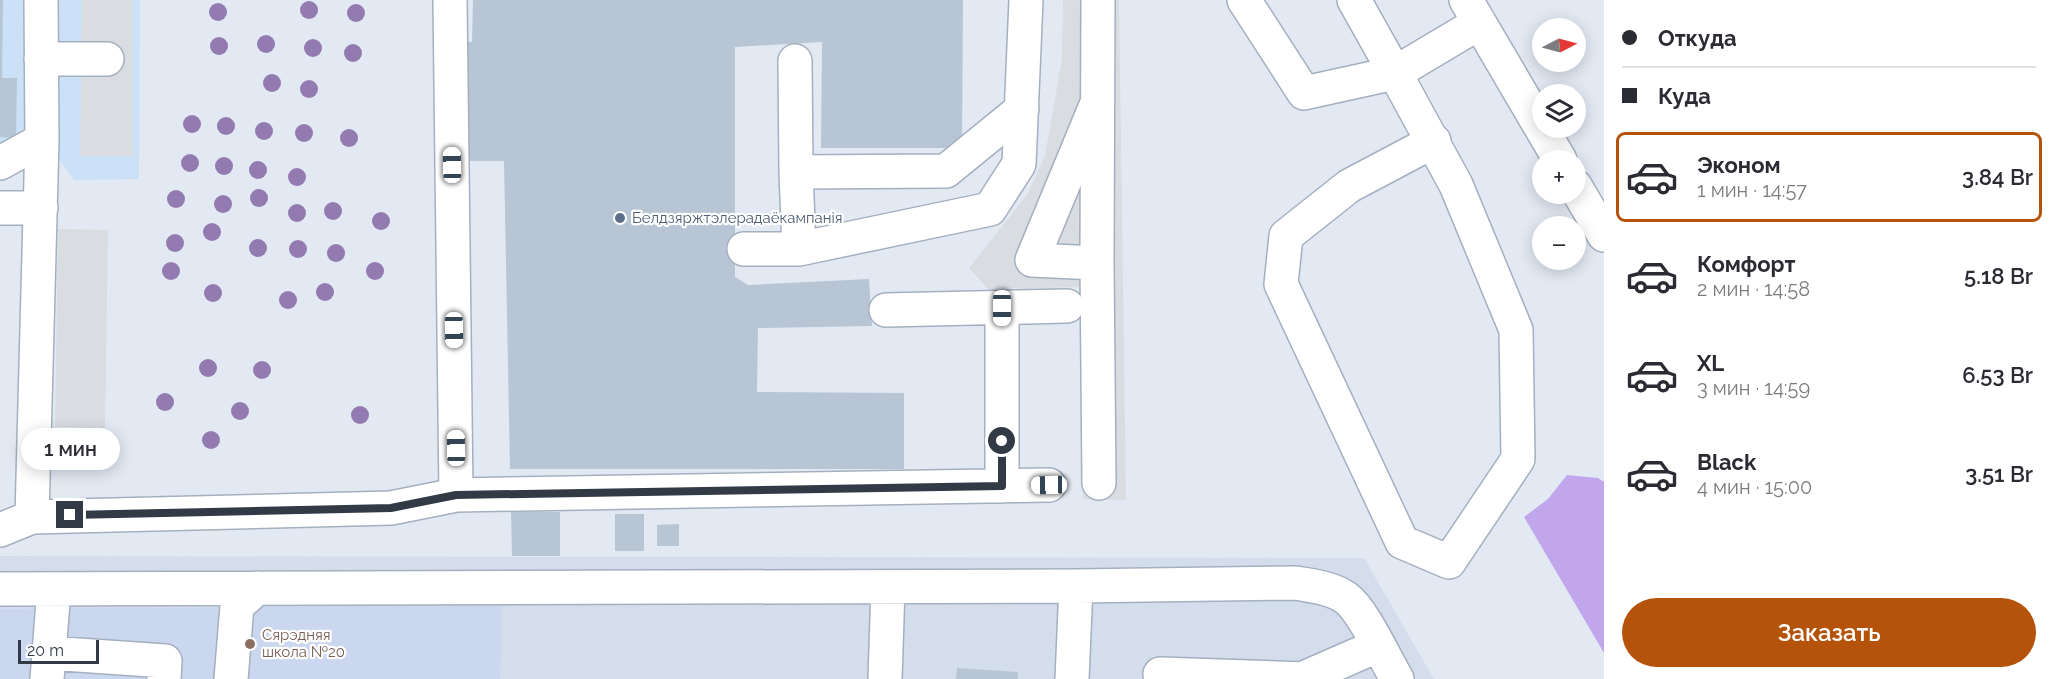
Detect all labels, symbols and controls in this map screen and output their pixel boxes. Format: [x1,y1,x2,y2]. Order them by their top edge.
north arrow [1532,18,1586,72]
map controls [1532,18,1586,270]
text: Откуда [1658,25,1737,51]
text: Куда [1658,83,1711,109]
button: layers [1532,84,1586,138]
car [443,147,461,183]
button: + [1532,150,1586,204]
icon: car [1625,150,1679,204]
text: Эконом [1697,152,1781,178]
text: 3.84 Br [1962,164,2033,190]
text: 1 мин · 14:57 [1697,178,1807,202]
place label: Белдзяржтэлерадаёкампанія [632,209,842,227]
marker: Белдзяржтэлерадаёкампанія [613,211,627,225]
button: − [1532,216,1586,270]
icon: car [1625,249,1679,303]
text: Комфорт [1697,251,1795,277]
text: 5.18 Br [1964,263,2033,289]
text: 2 мин · 14:58 [1697,277,1810,301]
car [993,290,1011,326]
car [445,312,463,348]
icon: car [1625,348,1679,402]
text: XL [1697,350,1724,376]
text: 6.53 Br [1962,362,2033,388]
text: 3 мин · 14:59 [1697,376,1810,400]
route start [988,427,1015,454]
callout: 1 мин [20,428,119,470]
car [447,430,465,466]
text: 1 мин [44,437,97,461]
icon: car [1625,447,1679,501]
text: Black [1697,449,1756,475]
text: 3.51 Br [1965,461,2033,487]
text: 4 мин · 15:00 [1697,475,1812,499]
car [1031,476,1067,494]
route end [56,501,83,528]
button: Заказать [1622,598,2036,667]
place label: Сярэдняя школа №20 [262,626,345,661]
scale bar [18,637,99,664]
marker: Сярэдняя школа №20 [243,637,257,651]
text: 20 m [27,641,64,660]

